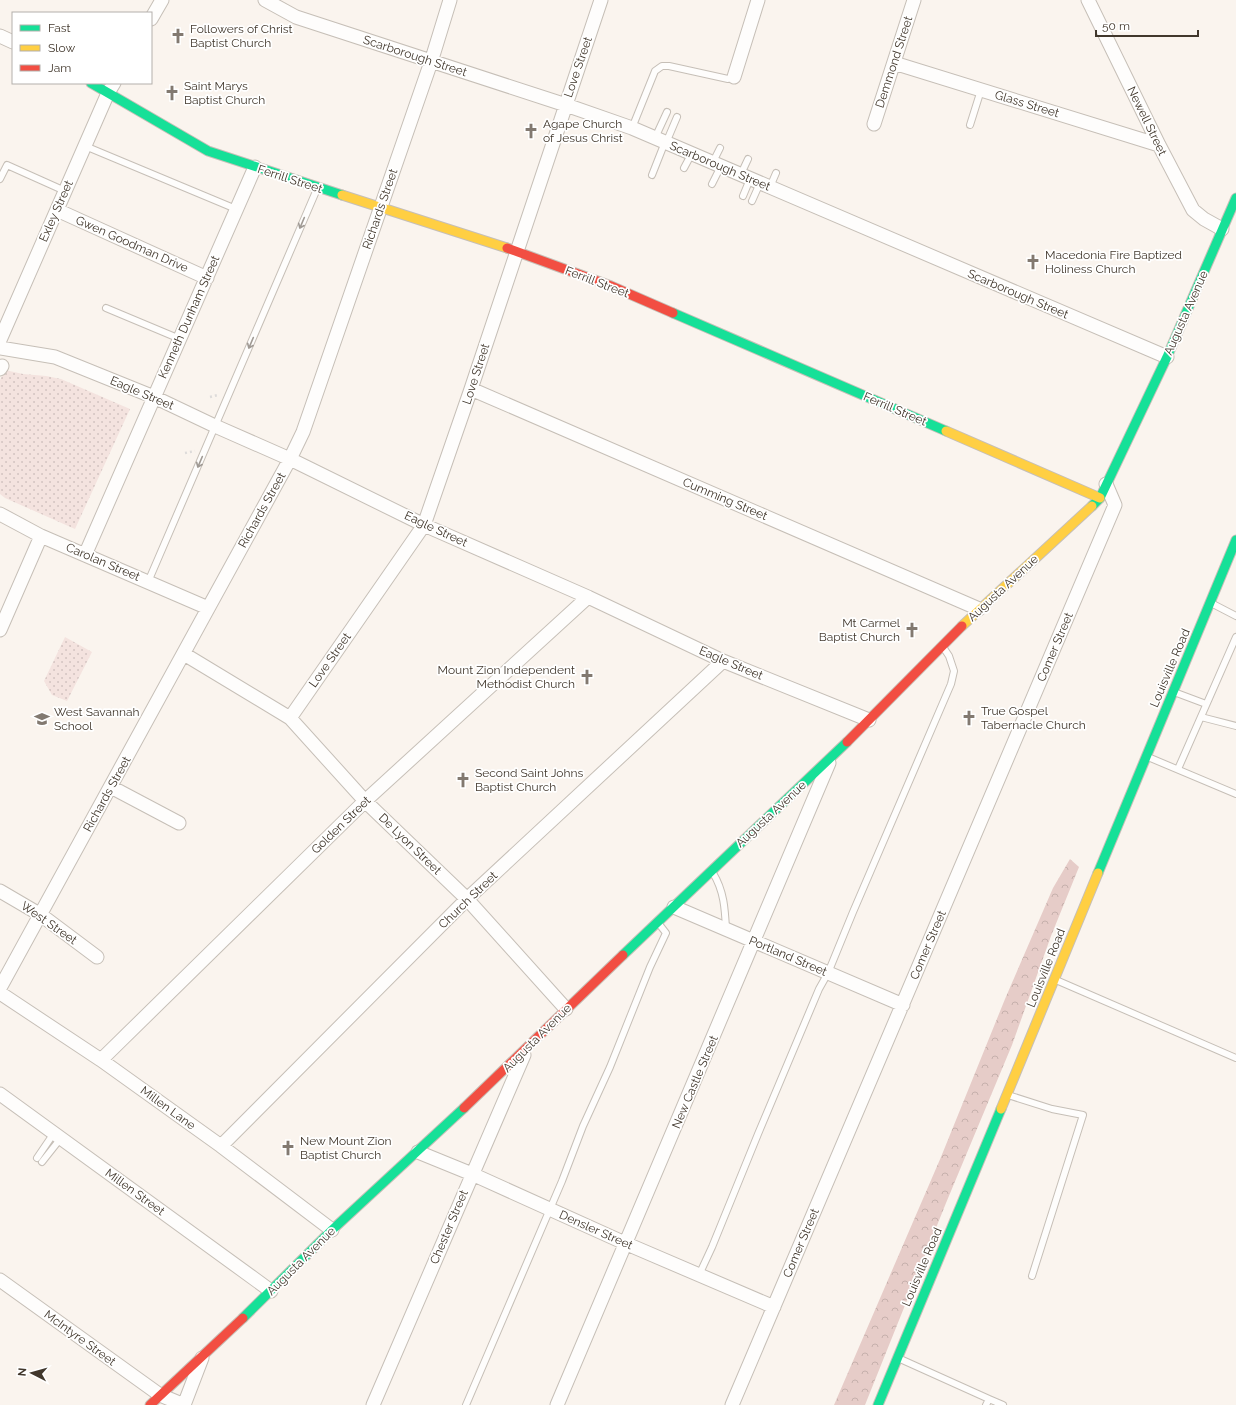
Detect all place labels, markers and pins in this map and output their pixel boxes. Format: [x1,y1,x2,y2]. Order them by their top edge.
place label: Followers of Christ Baptist Church [190,22,293,50]
church icon: Followers of Christ Baptist Church [169,27,187,45]
place label: Saint Marys Baptist Church [184,79,265,107]
church icon: Saint Marys Baptist Church [163,84,181,102]
place label: Agape Church of Jesus Christ [543,117,623,145]
church icon: Agape Church of Jesus Christ [522,122,540,140]
place label: Macedonia Fire Baptized Holiness Church [1045,248,1182,276]
church icon: Macedonia Fire Baptized Holiness Church [1024,253,1042,271]
place label: Mt Carmel Baptist Church [819,616,901,644]
church icon: Mt Carmel Baptist Church [903,621,921,639]
place label: Mount Zion Independent Methodist Church [438,663,575,691]
church icon: Mount Zion Independent Methodist Church [578,668,596,686]
place label: True Gospel Tabernacle Church [981,704,1086,732]
place label: West Savannah School [54,705,140,733]
church icon: True Gospel Tabernacle Church [960,709,978,727]
school or university icon: West Savannah School [33,710,51,728]
place label: Second Saint Johns Baptist Church [475,766,583,794]
church icon: Second Saint Johns Baptist Church [454,771,472,789]
place label: New Mount Zion Baptist Church [300,1134,392,1162]
church icon: New Mount Zion Baptist Church [279,1139,297,1157]

